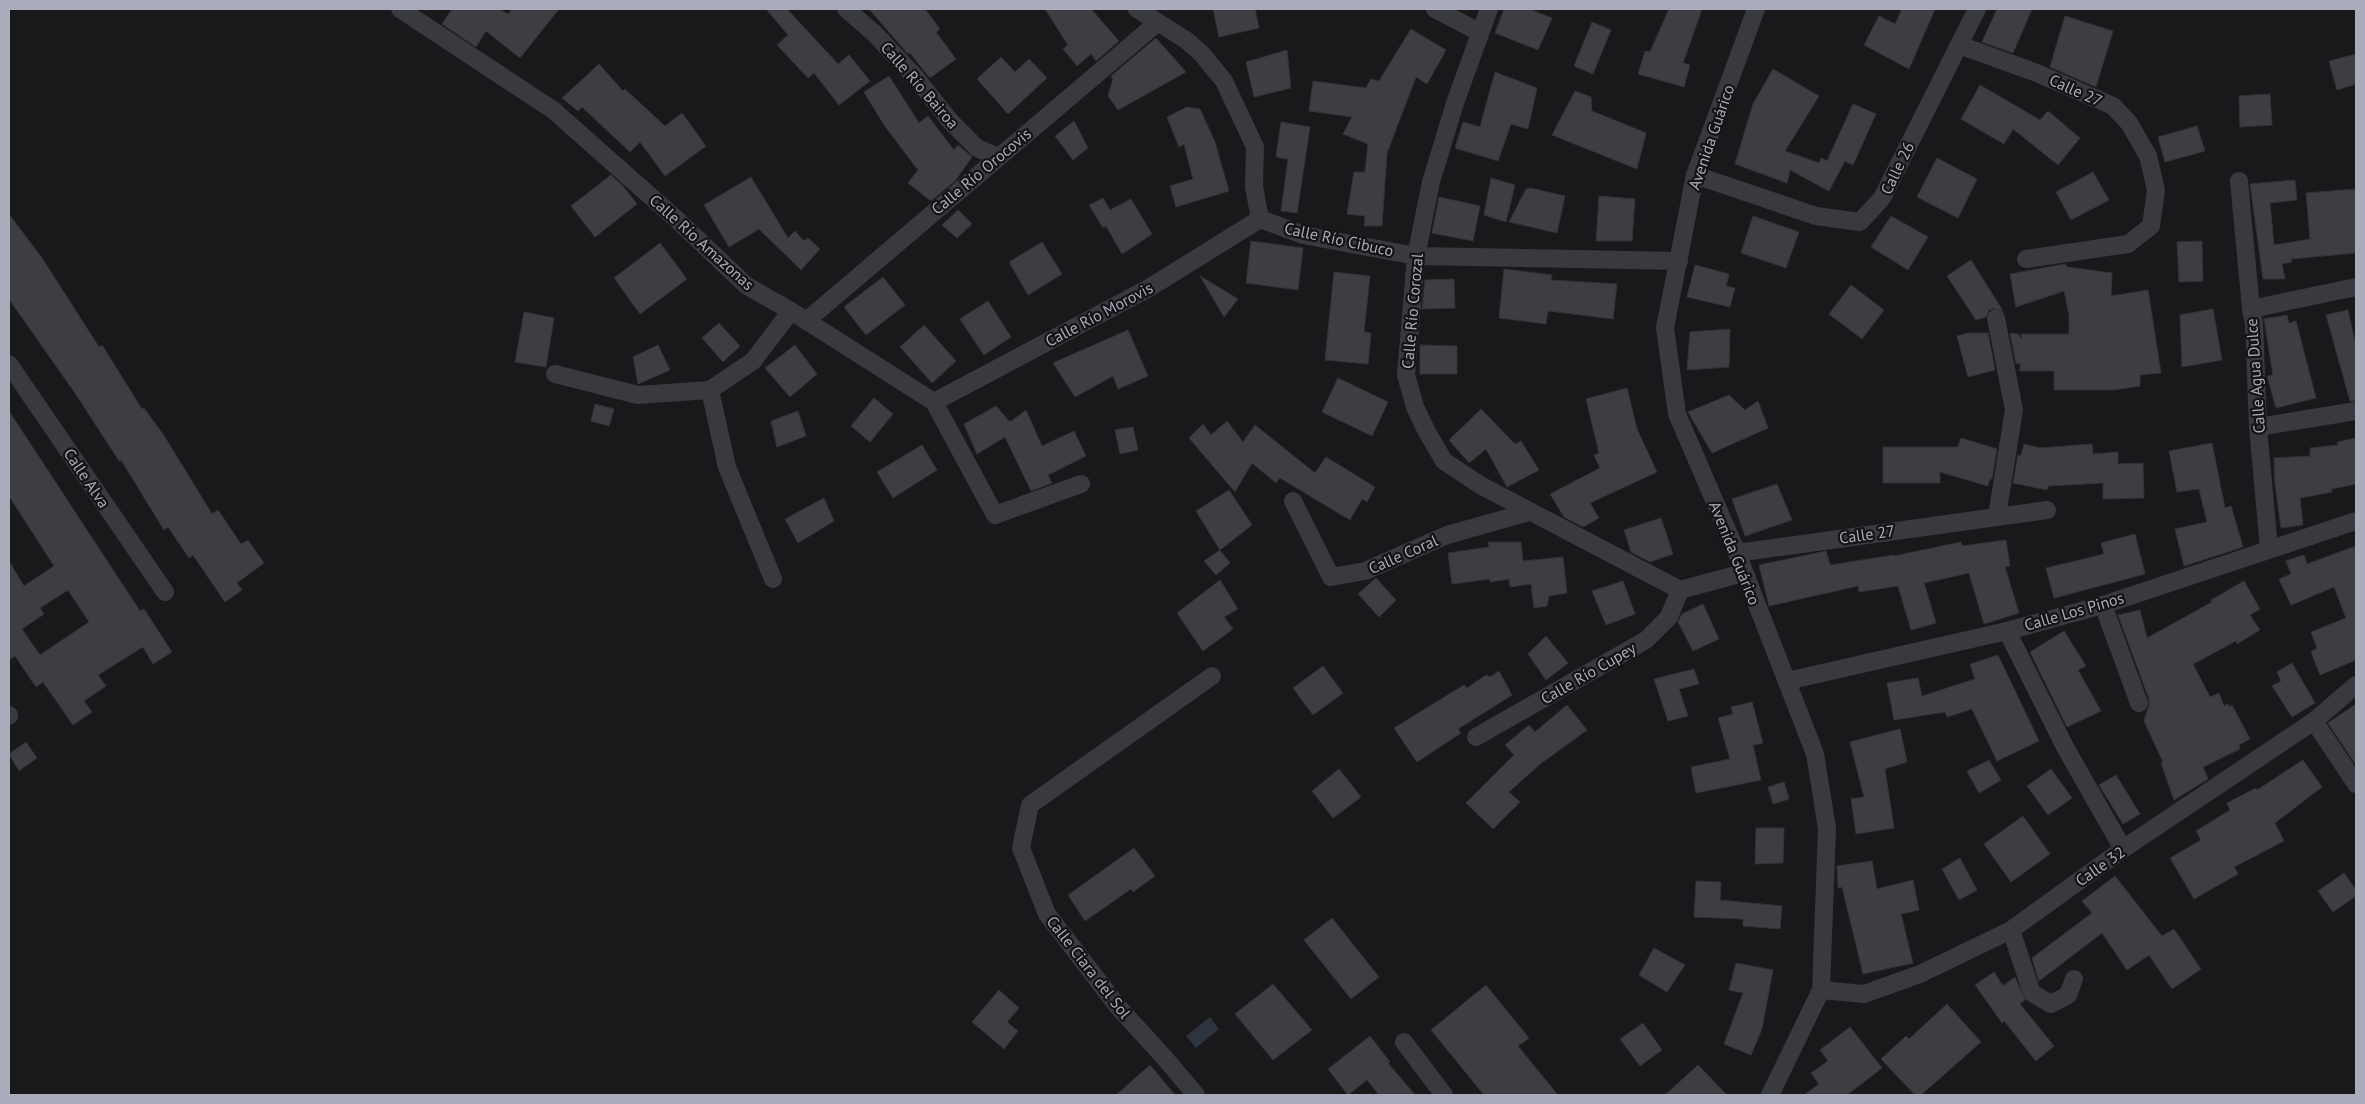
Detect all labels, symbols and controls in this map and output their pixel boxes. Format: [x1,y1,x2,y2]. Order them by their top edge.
street label: Calle Río Bairoa [877,37,963,133]
street label: Calle 27 [2046,69,2106,111]
street label: Avenida Guárico [1684,82,1738,192]
street label: Calle Río Orocovis [927,123,1035,219]
street label: Calle 26 [1876,138,1918,198]
street label: Calle Río Amazonas [646,190,759,294]
street label: Calle Río Cibuco [1283,218,1395,260]
street label: Calle Río Corozal [1397,252,1427,370]
street label: Calle Río Morovis [1042,277,1156,351]
street label: Calle Agua Dulce [2241,318,2269,434]
street label: Calle Alva [60,444,114,512]
street label: Avenida Guárico [1705,498,1765,608]
street label: Calle 27 [1838,520,1896,548]
street label: Calle Coral [1365,530,1441,578]
street label: Calle Los Pinos [2022,587,2126,635]
street label: Calle Río Cupey [1537,637,1640,708]
street label: Calle 32 [2071,842,2129,890]
street label: Calle Ciara del Sol [1043,912,1136,1023]

